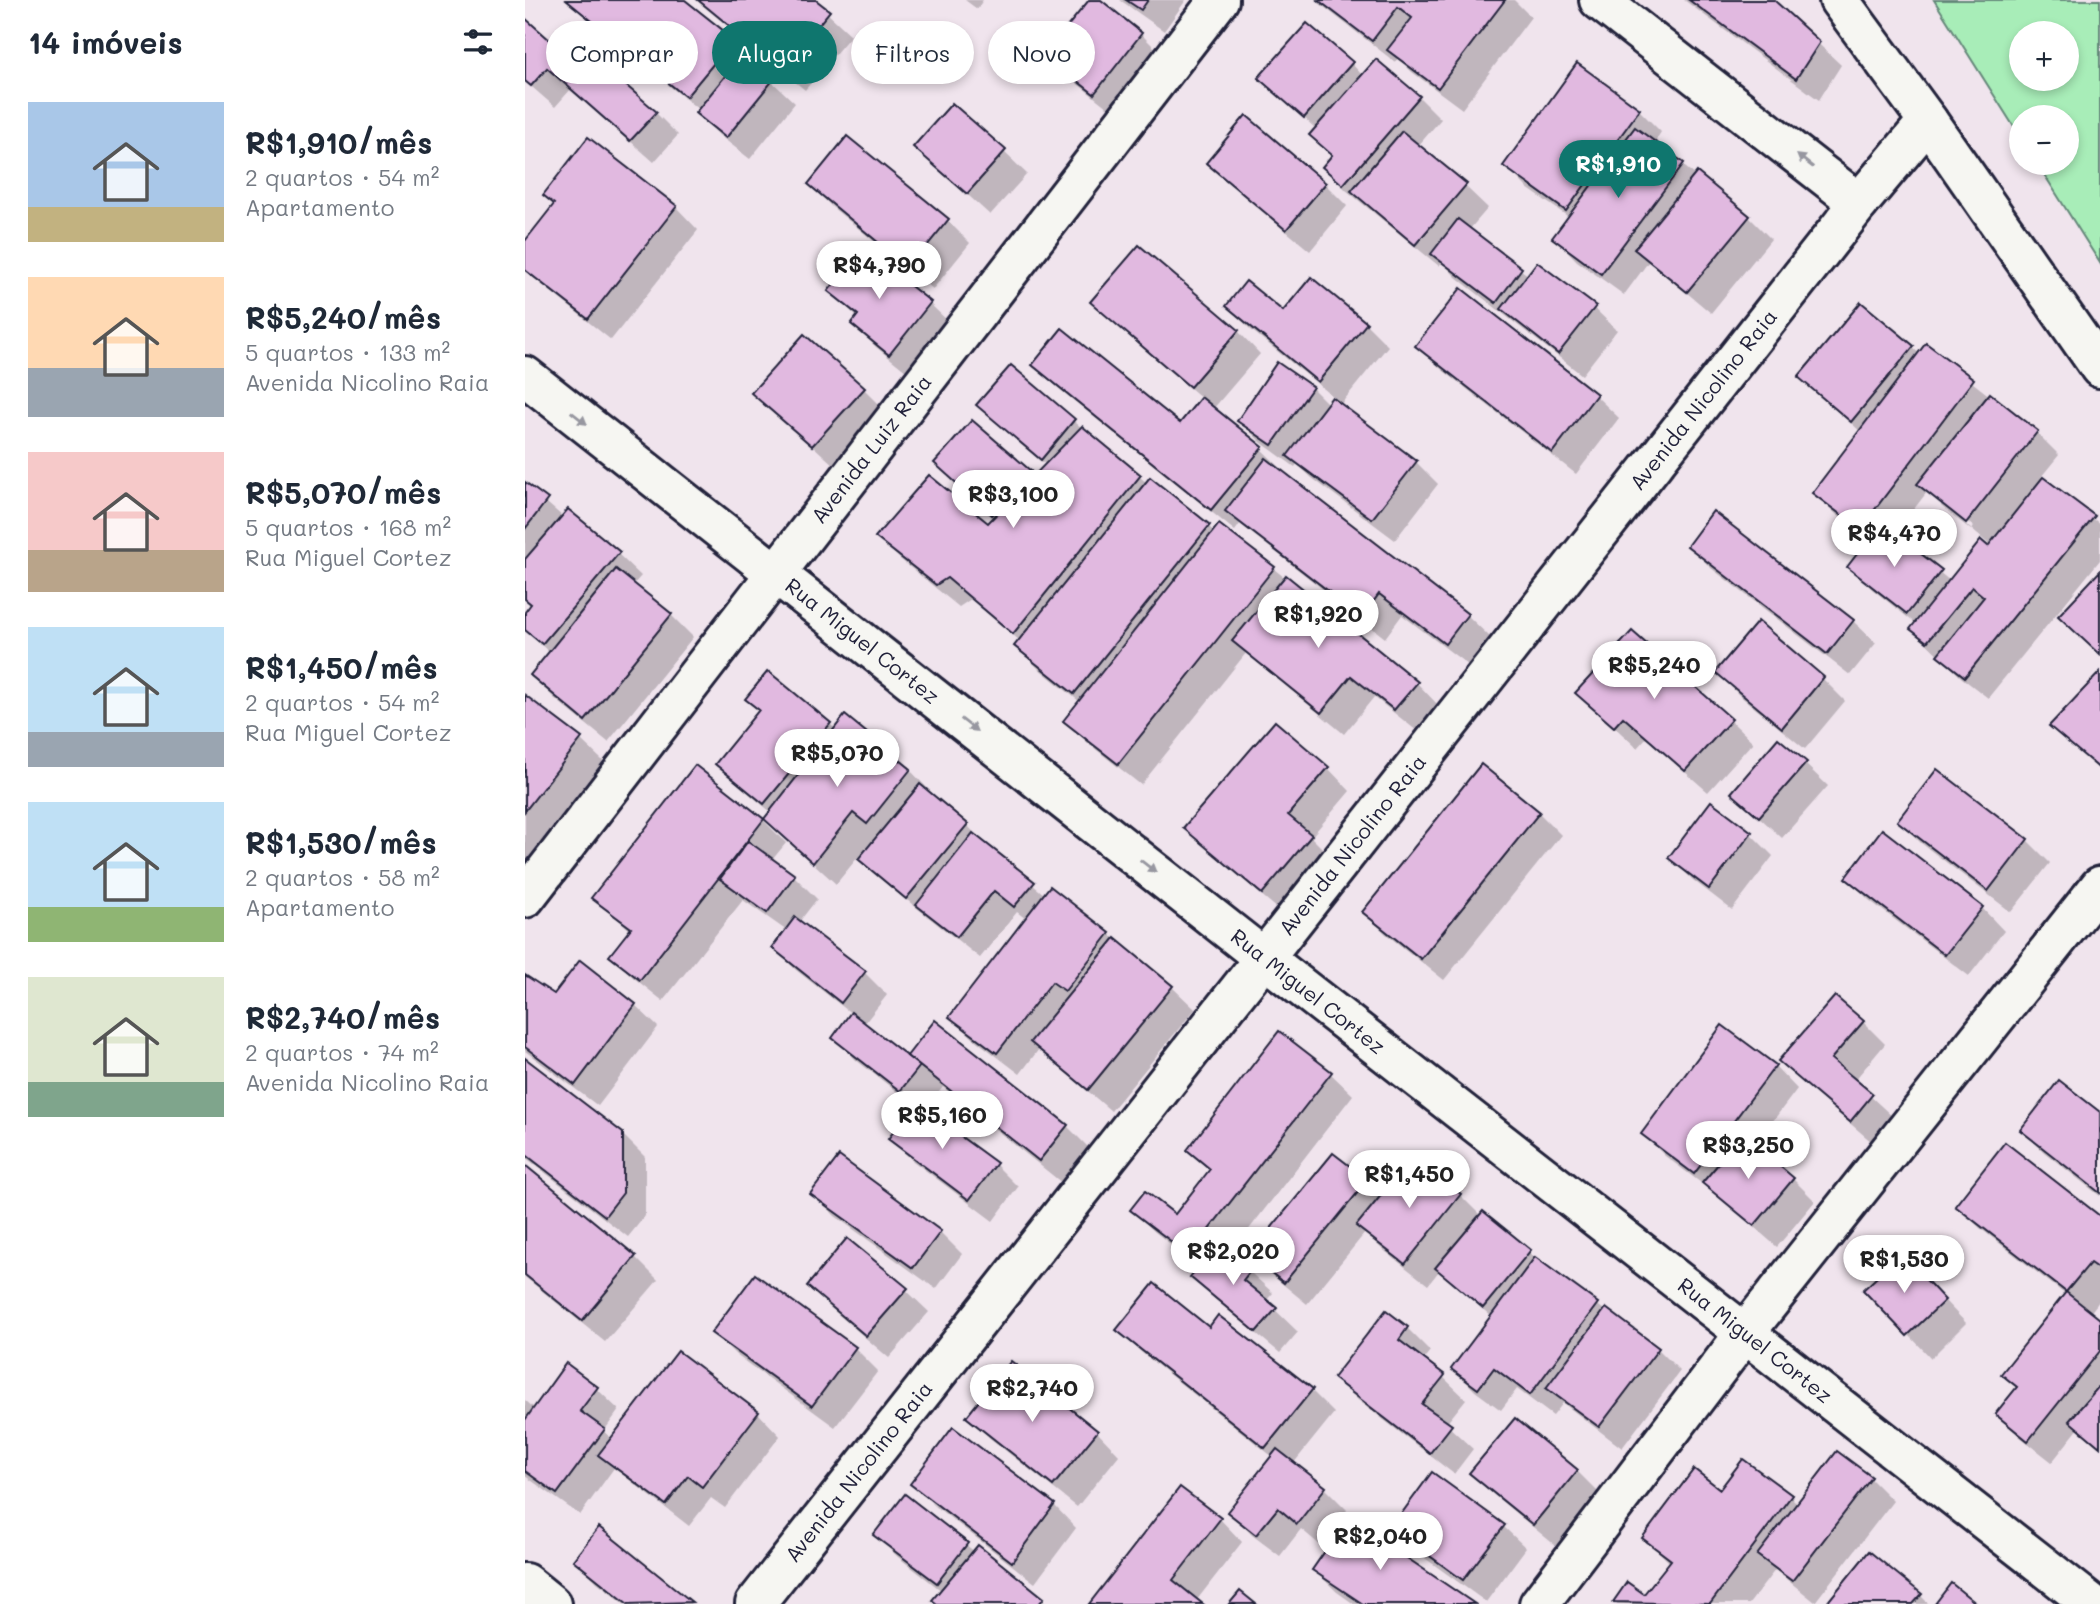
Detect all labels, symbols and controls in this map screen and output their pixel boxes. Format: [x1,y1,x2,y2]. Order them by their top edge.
chip: Comprar [546,21,698,84]
chip: Alugar [712,21,837,84]
chip: Filtros [851,21,974,84]
chip: Novo [988,21,1095,84]
map controls [2009,21,2079,175]
button: + [2009,21,2079,91]
text: 14 imóveis [28,22,183,62]
icon: filters [459,23,497,61]
button: − [2009,105,2079,175]
text: R$1,910/mês [245,122,432,162]
icon: home [84,130,168,214]
pin: R$1,910 [1553,140,1683,200]
text: R$1,910 [1575,148,1661,178]
one-way arrow [1796,155,1814,169]
text: 2 quartos · 54 m² [245,162,439,192]
text: Apartamento [245,192,395,222]
pin: R$4,790 [814,242,944,301]
text: R$4,790 [832,249,926,279]
text: R$5,240/mês [245,297,441,337]
street label: Avenida Nicolino Raia [1623,303,1782,495]
icon: home [84,305,168,389]
text: 5 quartos · 133 m² [245,337,450,367]
text: Avenida Nicolino Raia [245,367,489,397]
street label: Avenida Luiz Raia [804,368,937,528]
one-way arrow [570,410,587,425]
pin: R$3,100 [948,470,1078,530]
text: R$5,070/mês [245,472,441,512]
text: R$3,100 [968,478,1058,508]
icon: home [84,480,168,564]
pin: R$4,470 [1829,510,1959,569]
text: 5 quartos · 168 m² [245,512,451,542]
text: R$4,470 [1847,517,1941,547]
text: Rua Miguel Cortez [245,542,451,572]
street label: Rua Miguel Cortez [781,571,945,709]
pin: R$1,920 [1253,590,1383,650]
text: R$1,920 [1274,598,1362,628]
pin: R$5,240 [1589,642,1719,701]
text: R$1,450/mês [245,647,438,687]
text: R$5,240 [1608,649,1700,679]
icon: home [84,655,168,739]
text: 2 quartos · 54 m² [245,687,439,717]
text: Rua Miguel Cortez [245,717,451,747]
one-way arrow [960,718,978,733]
pin: R$5,070 [772,730,902,789]
text: R$5,070 [790,737,884,767]
street label: Avenida Nicolino Raia [1272,748,1431,940]
text: R$1,530/mês [245,822,437,862]
icon: home [84,830,168,914]
one-way arrow [1138,859,1156,874]
text: 2 quartos · 58 m² [245,862,440,892]
text: Apartamento [245,892,395,922]
street label: Rua Miguel Cortez [1226,922,1391,1060]
text: R$2,740/mês [245,997,440,1037]
icon: home [84,1005,168,1089]
text: 2 quartos · 74 m² [245,1037,439,1067]
text: Avenida Nicolino Raia [245,1067,489,1097]
pin: R$5,160 [877,1092,1007,1151]
text: R$5,160 [897,1099,987,1129]
pin: R$3,250 [1683,1122,1813,1181]
text: R$3,250 [1702,1129,1794,1159]
pin: R$1,450 [1344,1150,1474,1210]
text: R$1,450 [1364,1158,1454,1188]
pin: R$2,020 [1168,1228,1298,1287]
text: R$2,020 [1187,1235,1279,1265]
pin: R$1,530 [1839,1236,1969,1295]
text: R$1,530 [1859,1243,1949,1273]
street label: Rua Miguel Cortez [1673,1271,1838,1408]
pin: R$2,740 [967,1364,1097,1424]
text: R$2,740 [986,1372,1078,1402]
street label: Avenida Nicolino Raia [778,1375,937,1567]
pin: R$2,040 [1315,1512,1445,1572]
text: R$2,040 [1333,1520,1427,1550]

